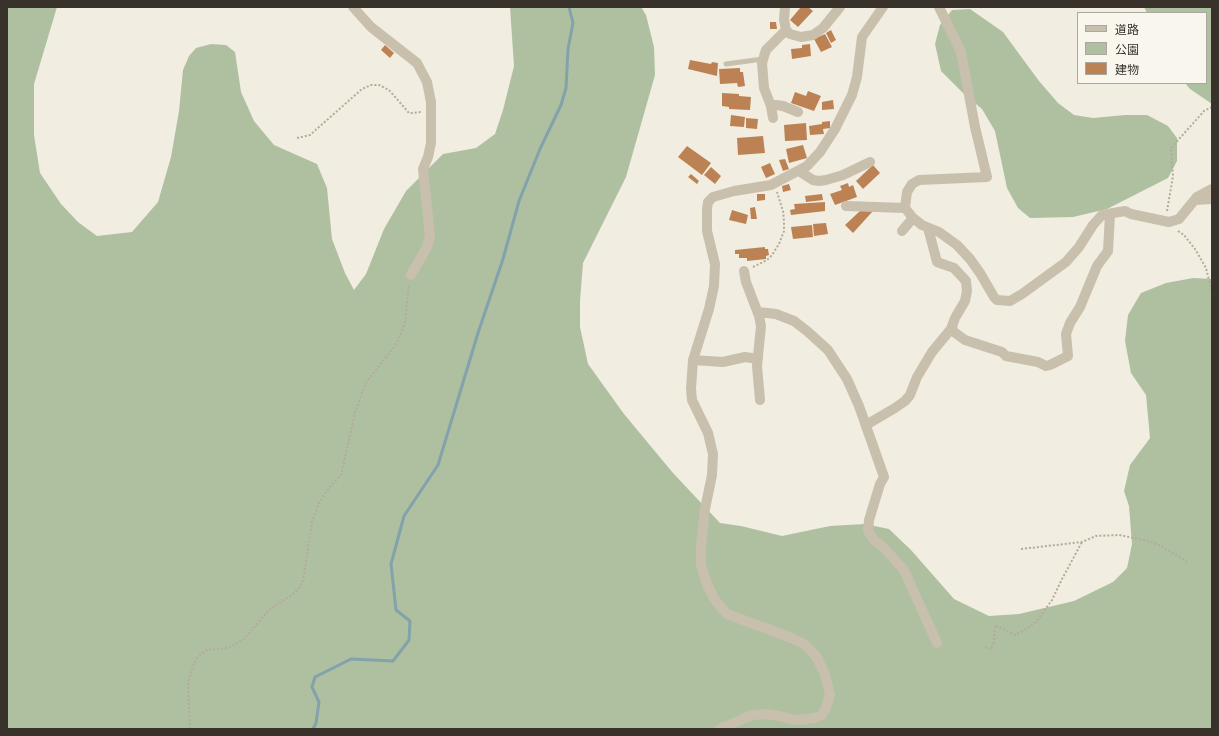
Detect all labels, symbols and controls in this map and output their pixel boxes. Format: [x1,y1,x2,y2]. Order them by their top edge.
legend [1077,12,1207,84]
text: 道路 [1115,23,1139,37]
text: 公園 [1115,43,1139,57]
text: 建物 [1115,63,1139,77]

